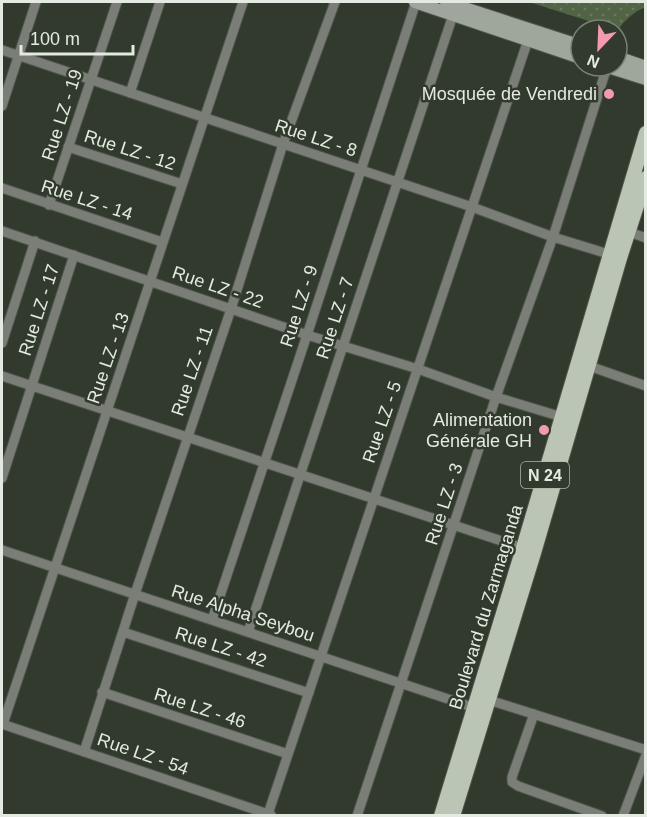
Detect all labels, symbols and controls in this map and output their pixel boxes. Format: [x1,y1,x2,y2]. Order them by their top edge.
scale bar [21,18,134,56]
north arrow [569,18,629,78]
text: 100 m [30,29,80,49]
text: N [585,51,602,71]
street label: Rue LZ - 19 [38,67,86,163]
place label: Mosquée de Vendredi [422,84,597,104]
marker: Mosquée de Vendredi [602,87,616,101]
street label: Rue LZ - 8 [272,115,360,161]
street label: Rue LZ - 12 [82,126,178,174]
street label: Rue LZ - 14 [39,176,135,224]
street label: Rue LZ - 17 [15,262,63,358]
street label: Rue LZ - 22 [170,262,266,312]
street label: Rue LZ - 9 [276,262,322,350]
street label: Rue LZ - 7 [312,274,358,362]
street label: Rue LZ - 13 [83,310,133,406]
street label: Rue LZ - 11 [167,323,217,419]
street label: Rue LZ - 5 [359,379,405,465]
place label: Alimentation Générale GH [426,410,532,451]
marker: Alimentation Générale GH [537,423,551,437]
street label: Rue LZ - 3 [421,460,467,548]
road number: N 24 [521,462,569,488]
street label: Boulevard du Zarmaganda [445,501,527,712]
street label: Rue Alpha Seybou [169,580,317,646]
street label: Rue LZ - 42 [173,623,269,671]
street label: Rue LZ - 46 [152,684,248,732]
street label: Rue LZ - 54 [95,729,191,779]

